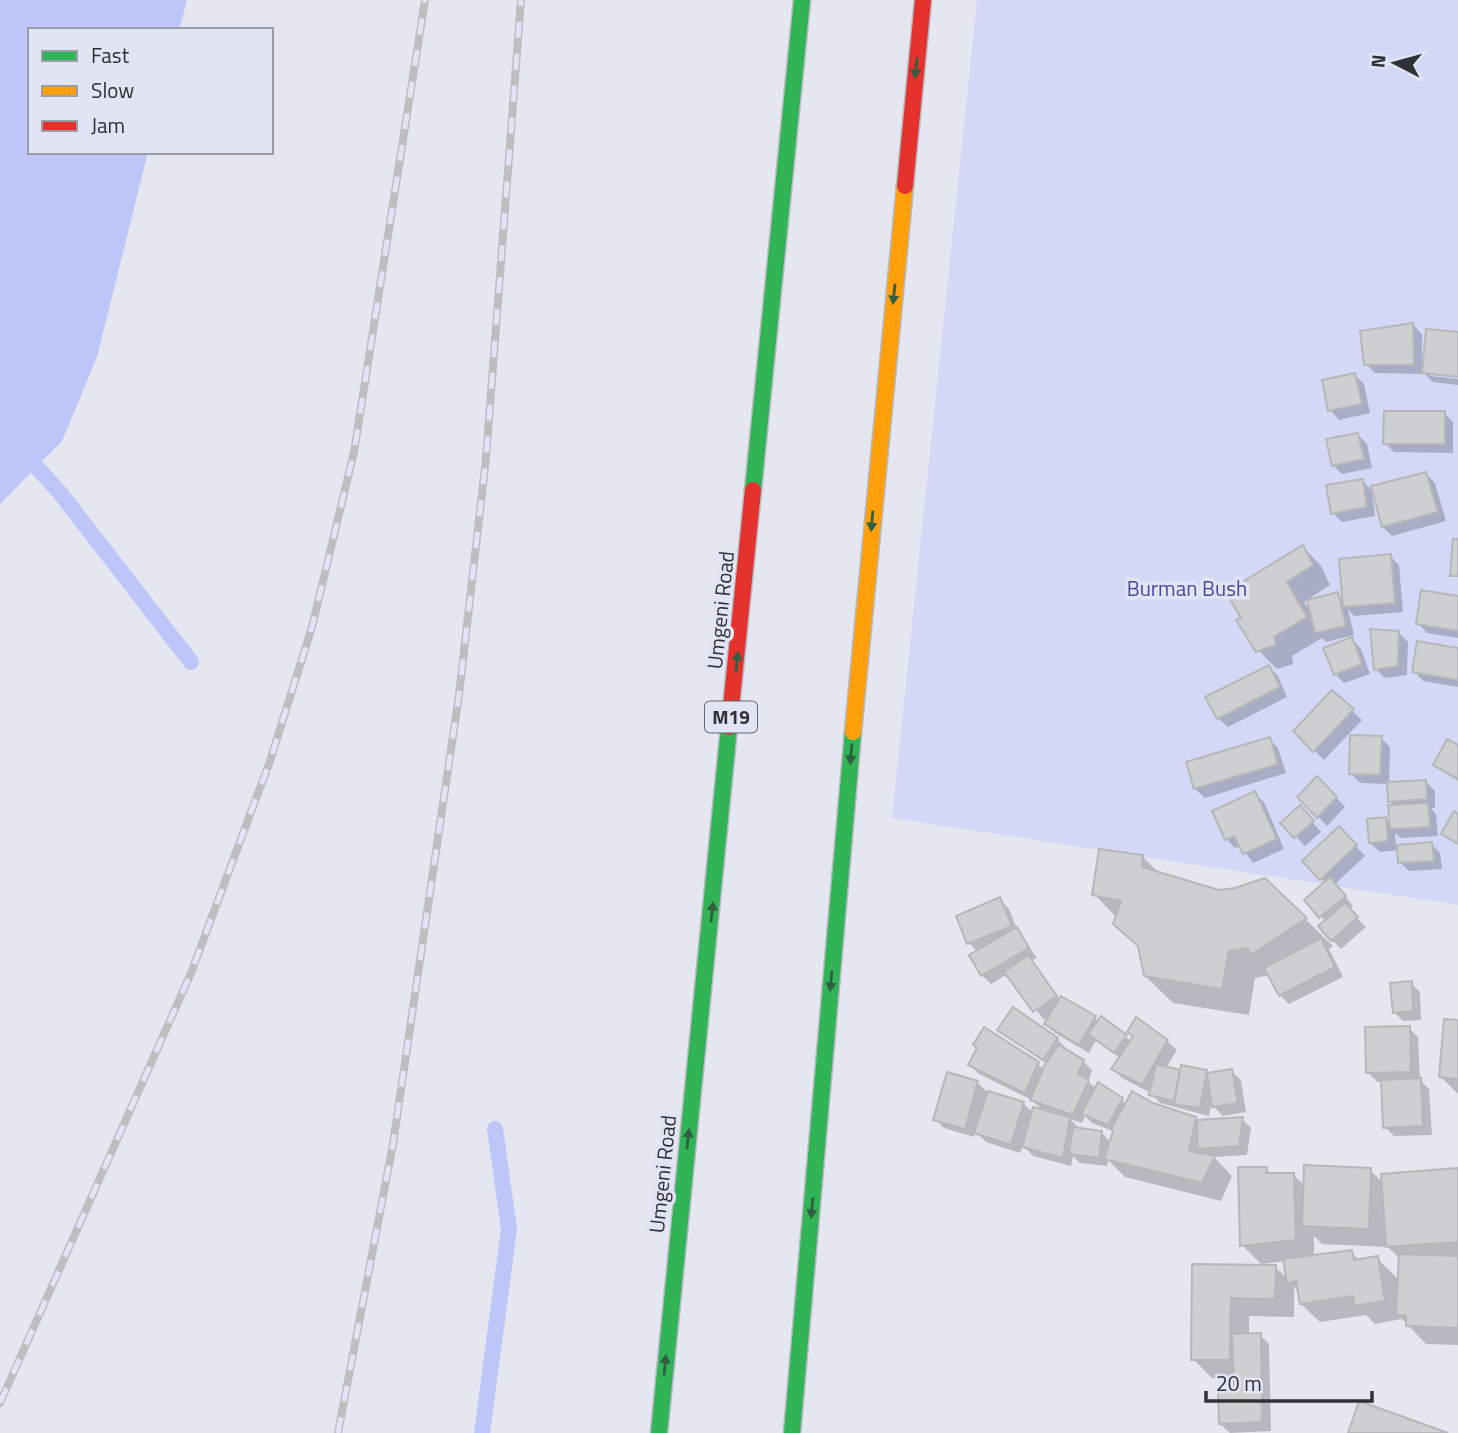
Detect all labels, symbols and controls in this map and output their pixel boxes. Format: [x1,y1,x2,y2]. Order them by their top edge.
legend [28,28,273,154]
north arrow [1360,28,1430,98]
text: Fast [91,39,130,71]
text: N [1362,53,1393,69]
one-way arrow [911,57,922,79]
text: Slow [91,74,134,106]
text: Jam [91,109,125,141]
one-way arrow [888,283,899,305]
one-way arrow [866,510,877,532]
street label: Umgeni Road [698,549,742,670]
park label: Burman Bush [1127,572,1247,604]
one-way arrow [731,650,742,672]
road number: M19 [705,702,757,732]
one-way arrow [845,743,856,765]
one-way arrow [706,901,717,923]
one-way arrow [825,970,836,992]
street label: Umgeni Road [640,1113,684,1234]
one-way arrow [683,1127,694,1149]
one-way arrow [806,1197,817,1219]
one-way arrow [660,1354,671,1376]
scale bar [1206,1360,1372,1404]
text: 20 m [1216,1367,1262,1399]

